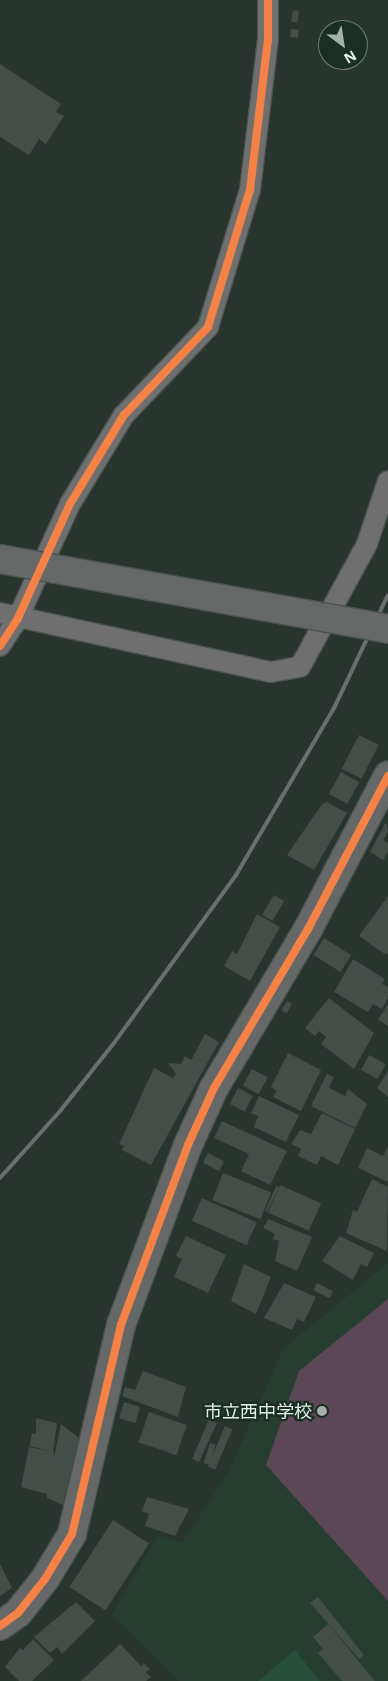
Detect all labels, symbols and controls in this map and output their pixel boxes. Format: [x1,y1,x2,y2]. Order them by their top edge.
north arrow [318,20,368,70]
text: N [341,46,360,69]
place label: 市立西中学校 [204,1400,312,1422]
marker: 市立西中学校 [316,1405,328,1417]

